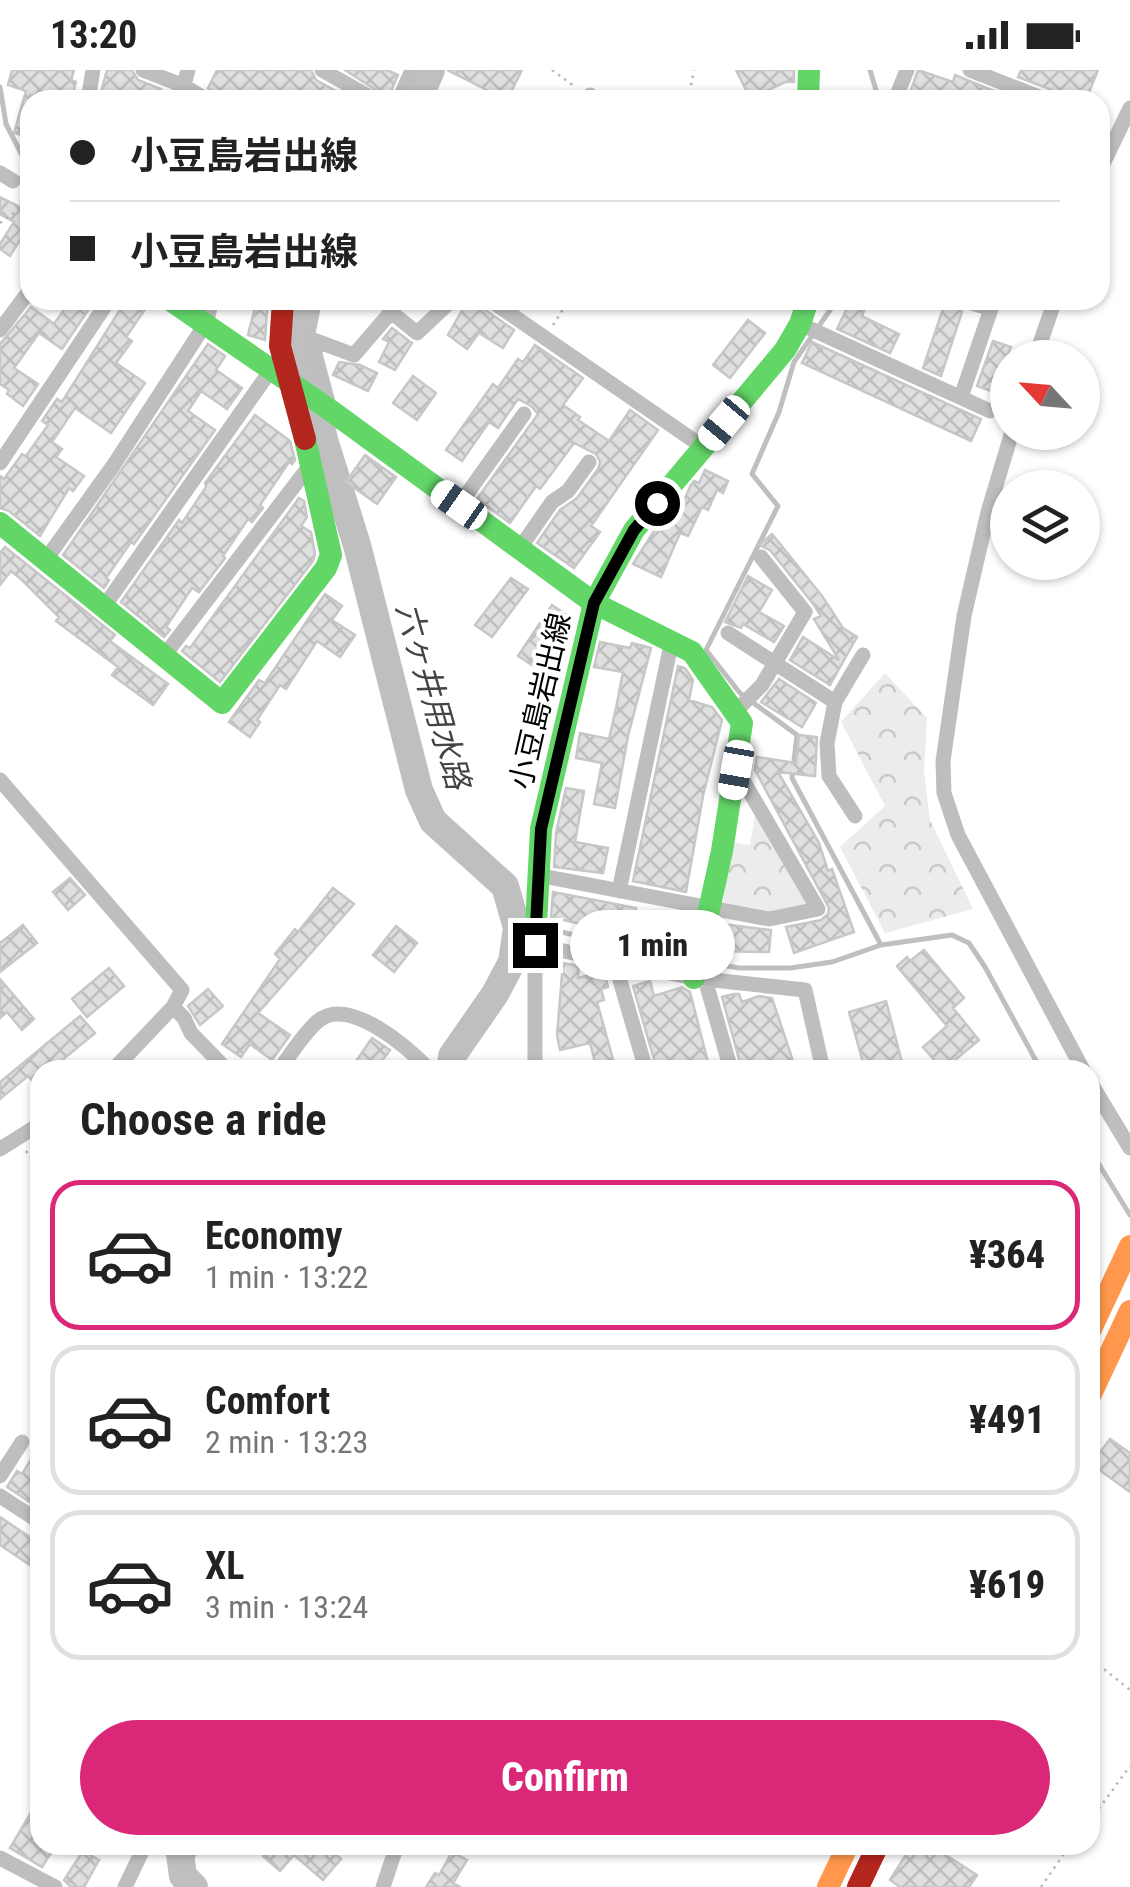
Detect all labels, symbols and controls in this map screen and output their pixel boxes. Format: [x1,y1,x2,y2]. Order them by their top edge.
text: 13:20 [50,13,137,57]
text: 小豆島岩出線 [130,134,358,178]
text: 小豆島岩出線 [130,230,358,274]
north arrow [990,340,1100,450]
map controls [990,340,1100,580]
car [693,390,755,456]
button: layers [990,470,1100,580]
car [426,476,492,534]
route start [635,481,680,526]
water label: 六ヶ井用水路 [388,598,479,796]
street label: 小豆島岩出線 [503,609,577,793]
car [716,738,756,802]
callout: 1 min [570,910,735,980]
route end [513,923,558,968]
text: 1 min [617,926,688,964]
text: Choose a ride [80,1093,327,1146]
icon: car [85,1210,175,1300]
text: Economy [205,1214,342,1258]
text: ¥364 [969,1233,1045,1277]
text: 1 min · 13:22 [205,1258,368,1296]
icon: car [85,1375,175,1465]
text: Comfort [205,1379,330,1423]
text: ¥491 [969,1398,1045,1442]
text: 2 min · 13:23 [205,1423,368,1461]
icon: car [85,1540,175,1630]
text: XL [205,1544,244,1588]
text: ¥619 [969,1563,1045,1607]
text: 3 min · 13:24 [205,1588,368,1626]
button: Confirm [80,1720,1050,1835]

